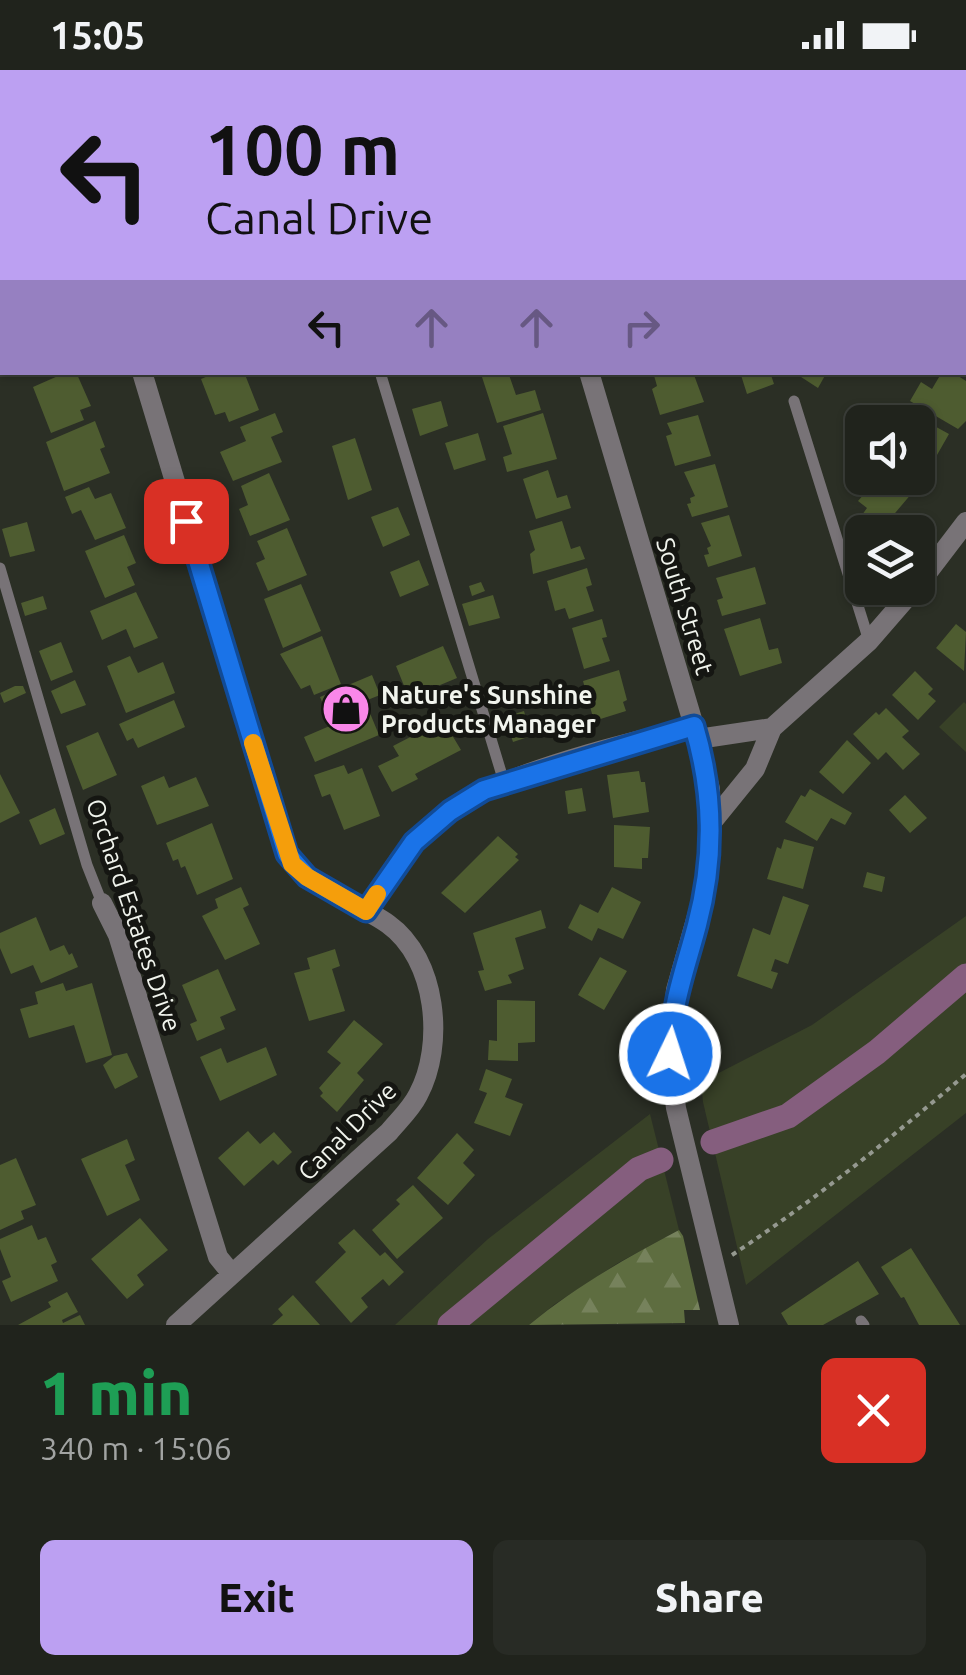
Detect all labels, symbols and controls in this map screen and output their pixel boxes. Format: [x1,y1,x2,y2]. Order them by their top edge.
text: 15:05 [50,14,145,56]
icon: left [40,110,170,240]
text: 100 m [205,110,400,188]
text: Canal Drive [205,192,433,243]
icon: left [299,300,354,355]
icon: ahead [404,300,459,355]
icon: ahead [509,300,564,355]
icon: right [614,300,669,355]
map controls [845,405,935,605]
button: sound [845,405,935,495]
pin [144,479,229,564]
icon: arrive [159,494,214,549]
button: layers [845,515,935,605]
street label: South Street [651,534,719,678]
place label: Nature's Sunshine Products Manager [381,681,596,738]
shop icon: Nature's Sunshine Products Manager [320,683,372,735]
street label: Orchard Estates Drive [81,795,187,1035]
position arrow [618,1002,722,1106]
street label: Canal Drive [292,1076,402,1186]
button: close [821,1358,926,1463]
text: 1 min [40,1359,193,1426]
text: 340 m · 15:06 [40,1430,232,1466]
button: Exit [40,1540,473,1655]
button: Share [493,1540,926,1655]

